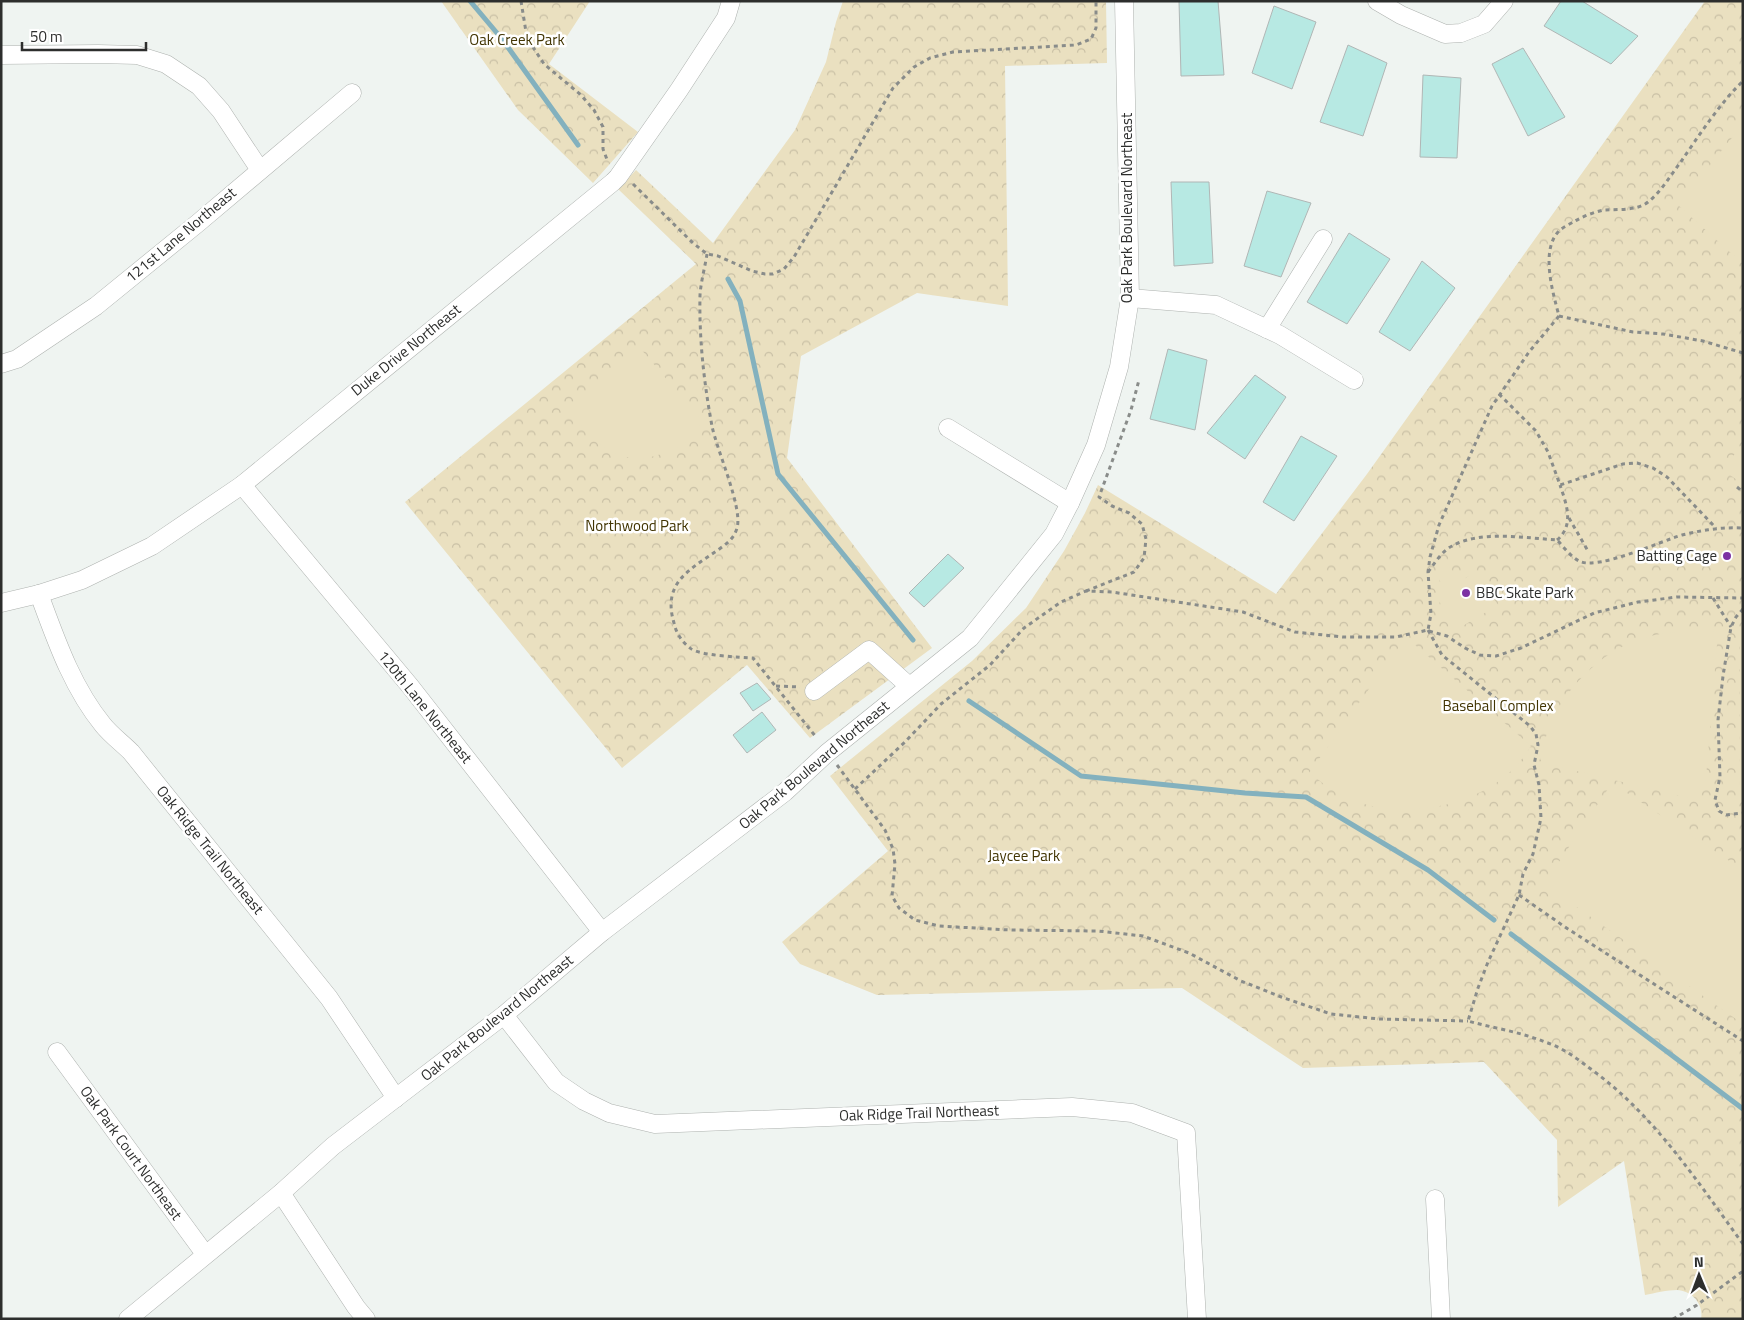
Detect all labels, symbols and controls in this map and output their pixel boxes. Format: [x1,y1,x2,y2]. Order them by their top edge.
scale bar [22,20,146,52]
text: 50 m [30,25,63,48]
park label: Oak Creek Park [469,28,565,51]
street label: Oak Park Boulevard Northeast [1115,112,1138,303]
street label: 121st Lane Northeast [120,181,242,288]
street label: Duke Drive Northeast [346,298,466,401]
park label: Northwood Park [585,514,689,537]
place label: Batting Cage [1636,544,1717,567]
marker: Batting Cage [1721,550,1733,562]
place label: BBC Skate Park [1476,581,1574,604]
marker: BBC Skate Park [1460,587,1472,599]
street label: 120th Lane Northeast [373,645,479,769]
street label: Oak Park Boulevard Northeast [733,694,895,835]
park label: Baseball Complex [1442,694,1554,717]
street label: Oak Ridge Trail Northeast [151,780,270,920]
park label: Jaycee Park [988,844,1060,867]
street label: Oak Park Boulevard Northeast [415,948,579,1087]
street label: Oak Park Court Northeast [75,1081,189,1225]
street label: Oak Ridge Trail Northeast [839,1098,1000,1127]
north arrow [1674,1250,1724,1300]
text: N [1694,1251,1704,1272]

